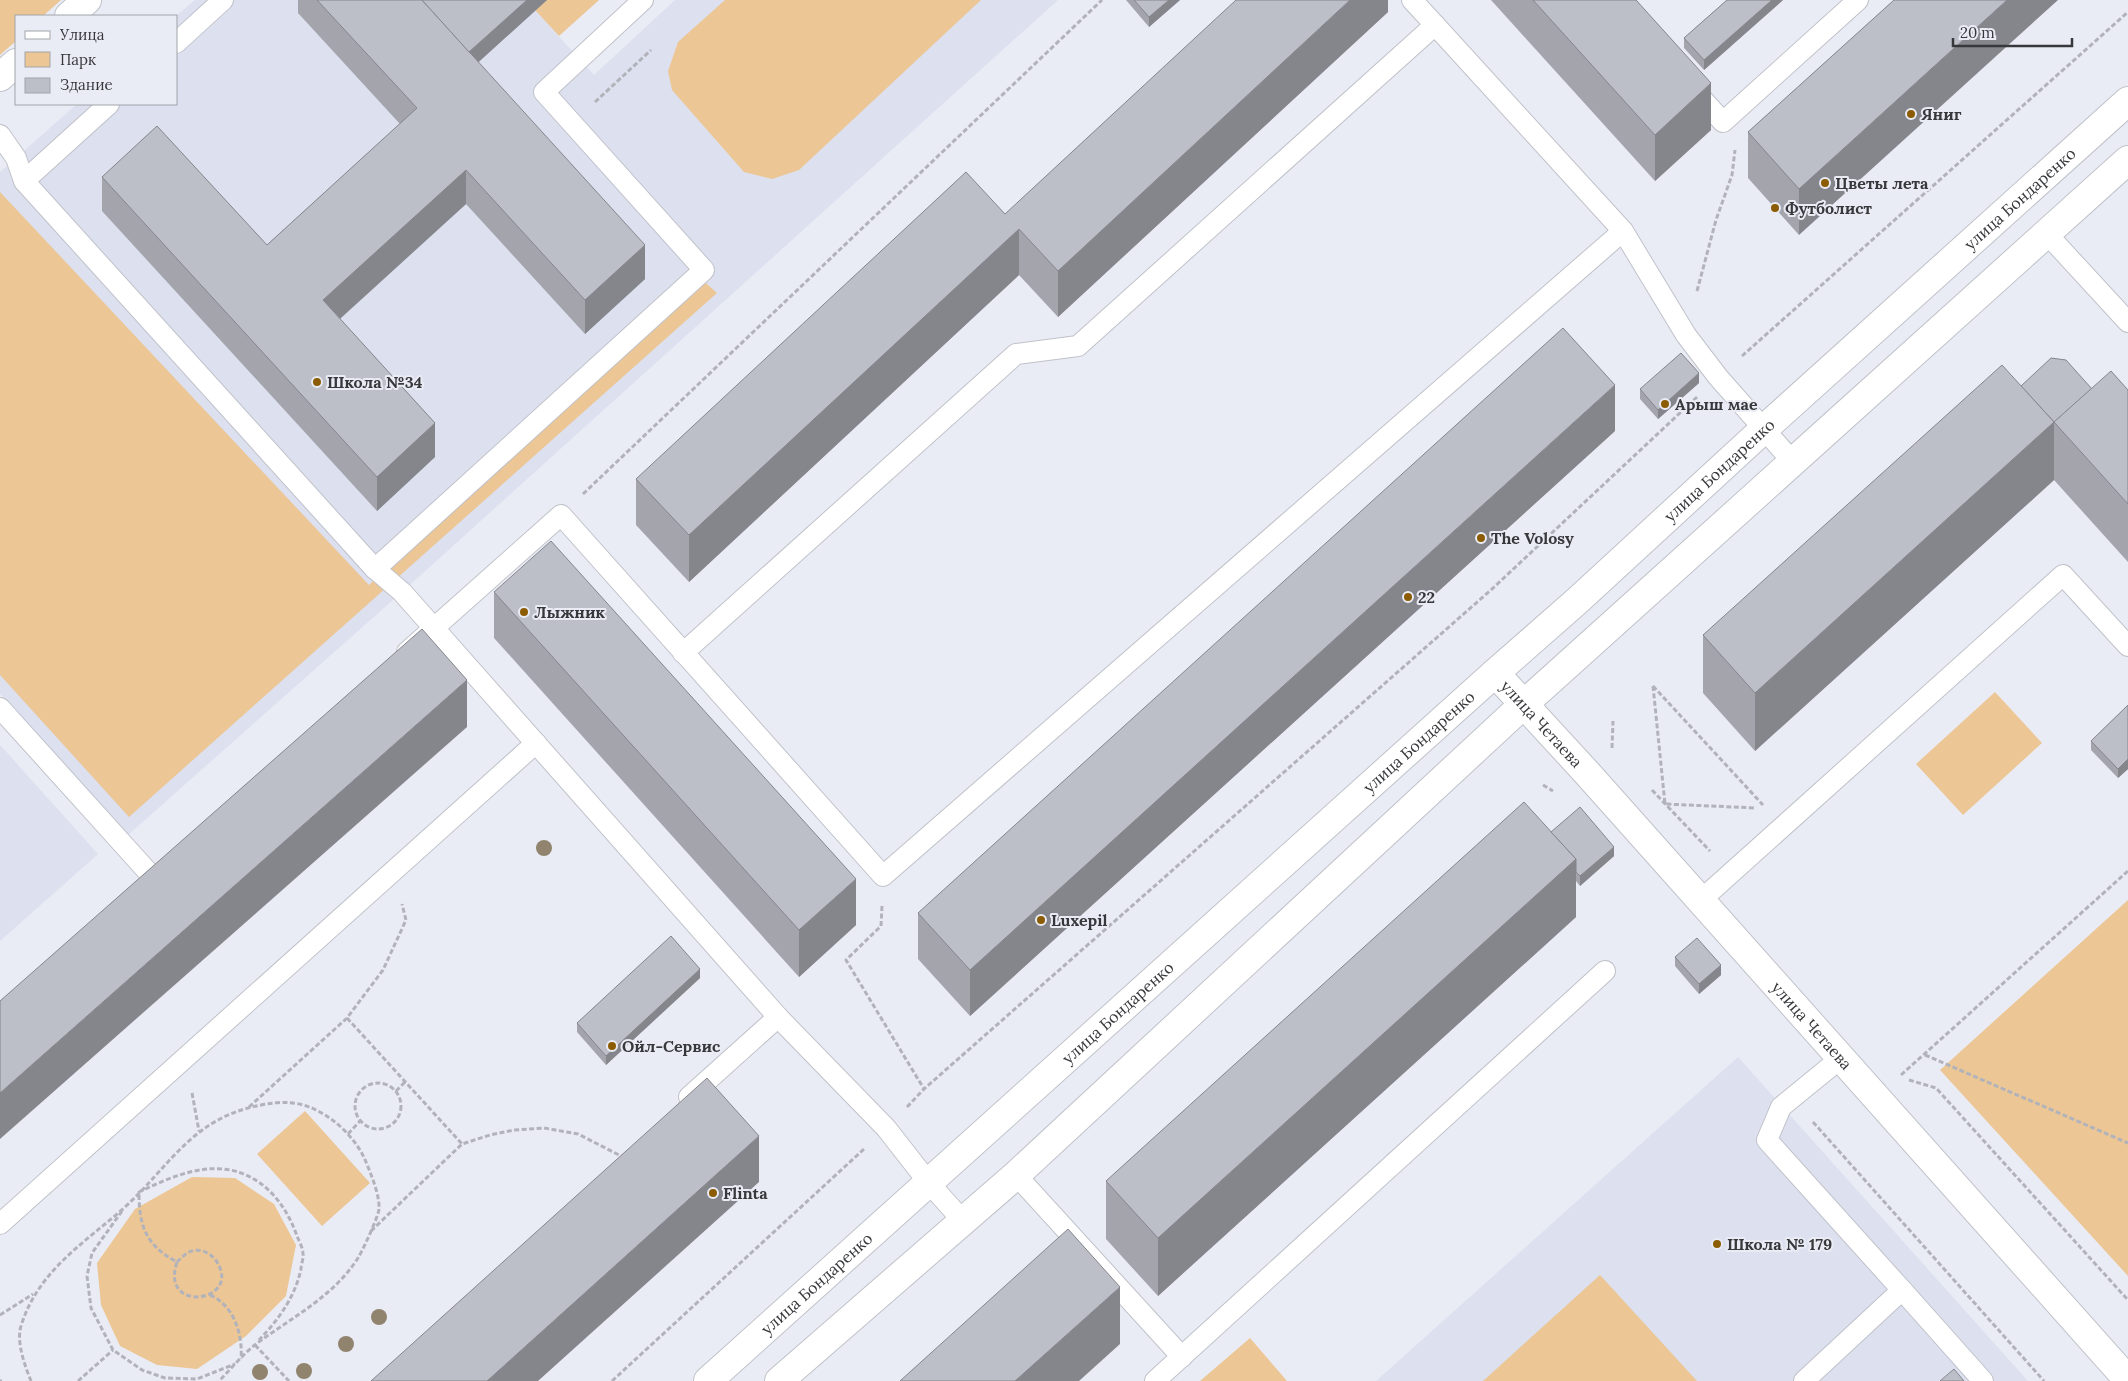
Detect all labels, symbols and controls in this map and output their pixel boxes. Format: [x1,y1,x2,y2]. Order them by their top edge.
legend [15,15,178,105]
scale bar [1953,15,2072,47]
text: 20 m [1960,23,1995,42]
text: Улица [59,25,105,44]
text: Парк [60,50,96,69]
text: Здание [60,75,113,94]
place label: Яниг [1921,104,1962,124]
marker: Яниг [1905,108,1917,120]
street label: улица Бондаренко [1960,143,2080,254]
place label: Цветы лета [1835,173,1929,193]
marker: Цветы лета [1819,177,1831,189]
place label: Футболист [1785,198,1873,218]
marker: Футболист [1769,202,1781,214]
place label: Школа №34 [327,372,423,392]
marker: Школа №34 [311,376,323,388]
place label: Арыш мае [1675,394,1758,414]
marker: Арыш мае [1659,398,1671,410]
street label: улица Бондаренко [1660,414,1779,526]
place label: The Volosy [1491,528,1574,548]
marker: The Volosy [1475,532,1487,544]
place label: 22 [1418,587,1435,607]
marker: 22 [1402,591,1414,603]
place label: Лыжник [534,602,606,622]
marker: Лыжник [518,606,530,618]
street label: улица Четаева [1497,676,1587,772]
street label: улица Бондаренко [1359,686,1479,797]
place label: Luxepil [1051,910,1107,930]
marker: Luxepil [1035,914,1047,926]
street label: улица Бондаренко [1058,957,1178,1068]
street label: улица Четаева [1767,977,1856,1074]
place label: Ойл-Сервис [622,1036,721,1056]
marker: Ойл-Сервис [606,1040,618,1052]
place label: Flinta [723,1183,768,1203]
marker: Flinta [707,1187,719,1199]
street label: улица Бондаренко [757,1228,877,1339]
place label: Школа № 179 [1727,1234,1832,1254]
marker: Школа № 179 [1711,1238,1723,1250]

